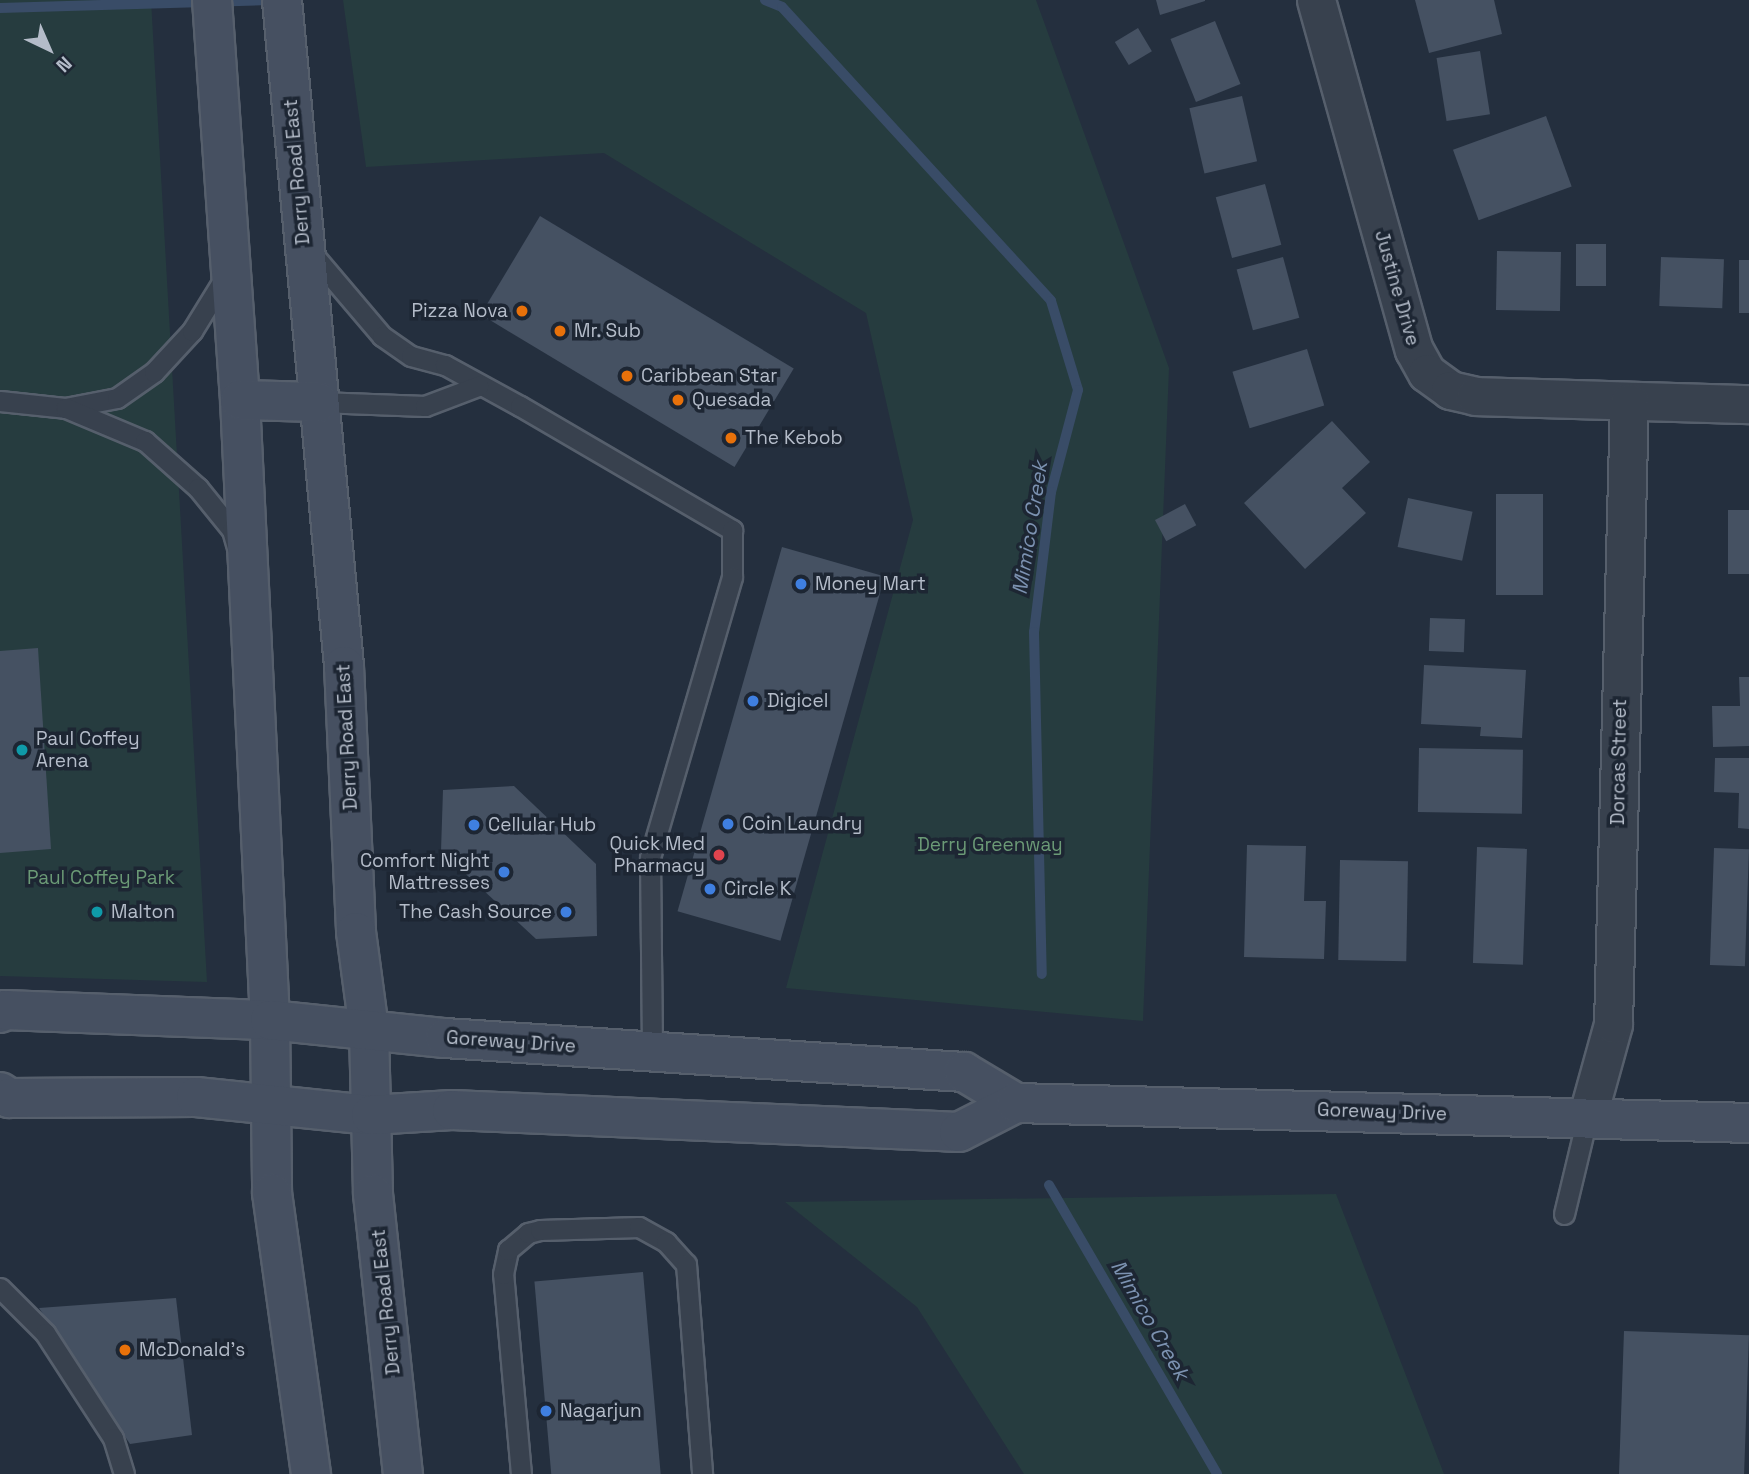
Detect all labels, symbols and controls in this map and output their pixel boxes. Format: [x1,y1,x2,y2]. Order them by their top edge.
north arrow [14,14,84,84]
text: N [51,51,77,78]
street label: Derry Road East [279,98,315,246]
street label: Justine Drive [1370,228,1424,348]
place label: Pizza Nova [412,300,508,322]
marker: Pizza Nova [514,303,530,319]
place label: Mr. Sub [574,320,642,342]
marker: Mr. Sub [552,323,568,339]
place label: Caribbean Star [641,365,778,387]
marker: Caribbean Star [619,368,635,384]
place label: Quesada [692,389,771,411]
marker: Quesada [670,392,686,408]
place label: The Kebob [745,427,843,449]
marker: The Kebob [723,430,739,446]
water label: Mimico Creek [1007,460,1053,596]
place label: Money Mart [815,573,926,595]
marker: Money Mart [793,576,809,592]
street label: Derry Road East [332,663,362,811]
place label: Digicel [767,690,828,712]
marker: Digicel [745,693,761,709]
street label: Dorcas Street [1606,699,1632,825]
place label: Paul Coffey Arena [36,728,140,772]
marker: Paul Coffey Arena [14,742,30,758]
place label: Coin Laundry [742,813,862,835]
place label: Cellular Hub [488,814,596,836]
marker: Coin Laundry [720,816,736,832]
marker: Cellular Hub [466,817,482,833]
place label: Quick Med Pharmacy [610,833,705,877]
park label: Derry Greenway [917,834,1063,856]
marker: Quick Med Pharmacy [711,847,727,863]
place label: Comfort Night Mattresses [360,850,490,894]
marker: Comfort Night Mattresses [496,864,512,880]
park label: Paul Coffey Park [27,867,175,889]
place label: Circle K [724,878,791,900]
marker: Circle K [702,881,718,897]
place label: Malton [111,901,175,923]
place label: The Cash Source [399,901,552,923]
marker: Malton [89,904,105,920]
marker: The Cash Source [558,904,574,920]
street label: Goreway Drive [445,1026,577,1058]
street label: Goreway Drive [1317,1098,1447,1126]
street label: Derry Road East [367,1228,405,1376]
water label: Mimico Creek [1105,1255,1195,1385]
place label: McDonald's [139,1339,245,1361]
marker: McDonald's [117,1342,133,1358]
place label: Nagarjun [560,1400,642,1422]
marker: Nagarjun [538,1403,554,1419]

